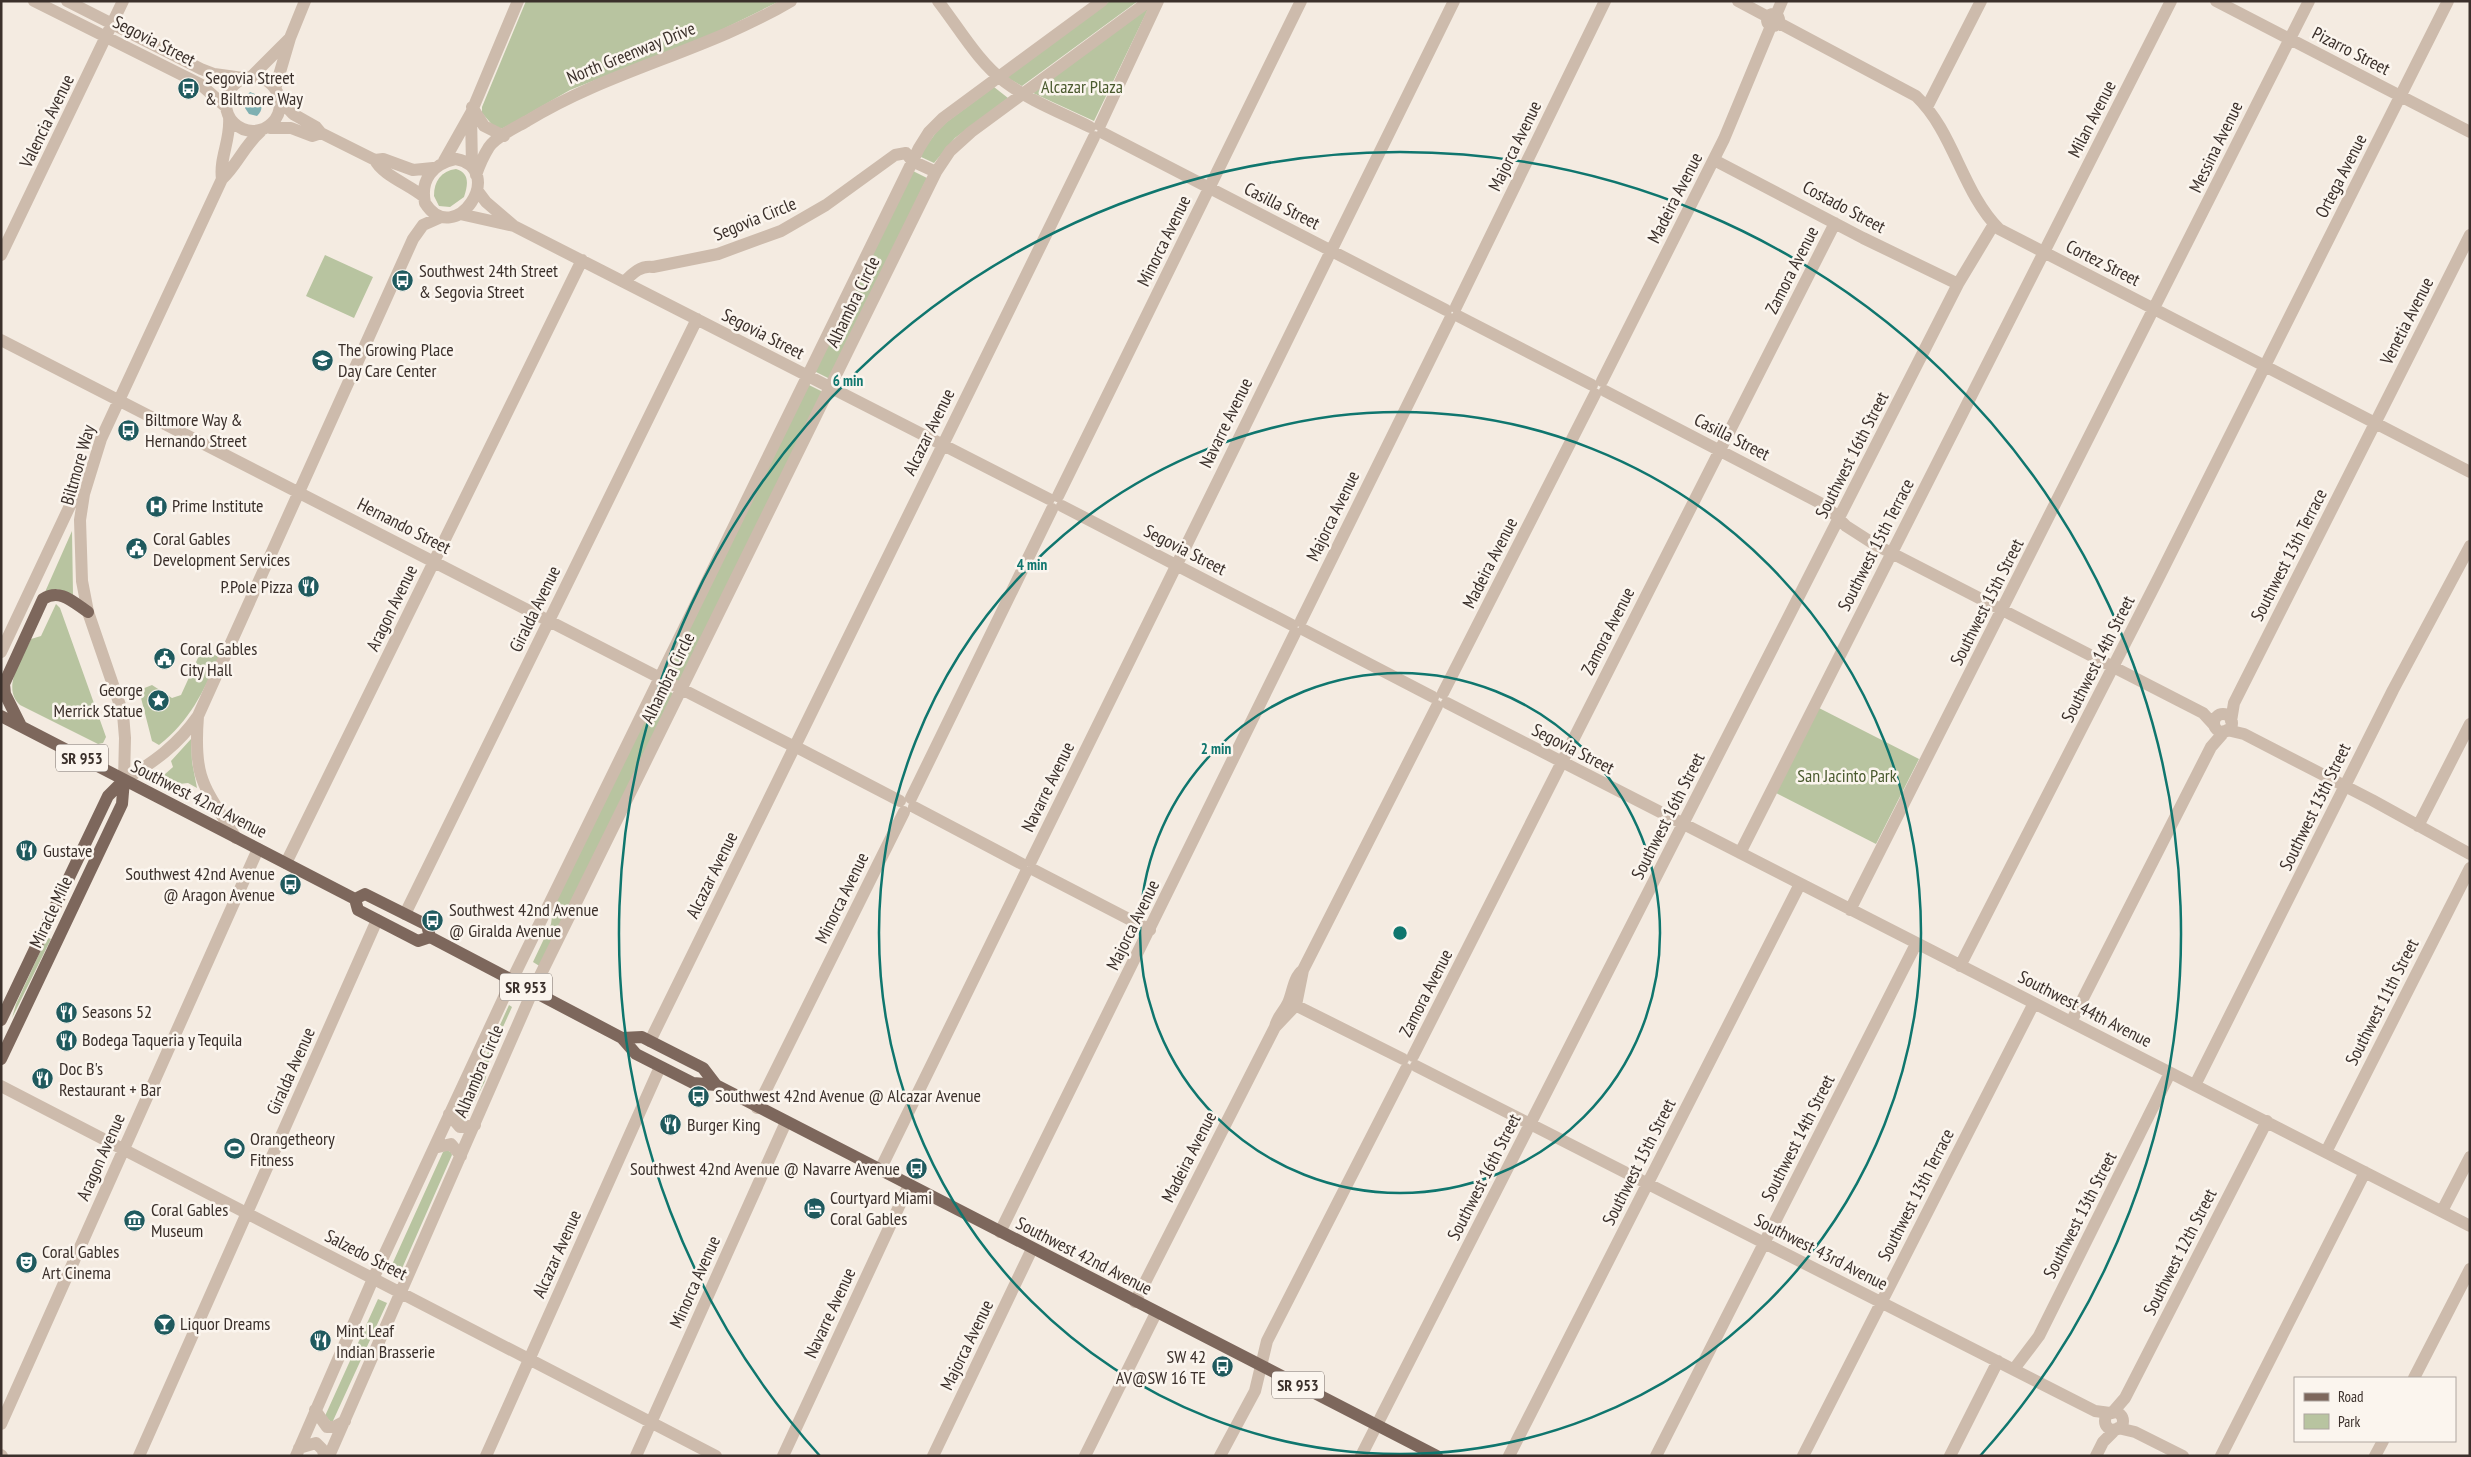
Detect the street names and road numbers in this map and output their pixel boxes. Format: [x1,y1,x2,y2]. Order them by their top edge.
street label: Segovia Street [109,10,199,71]
street label: North Greenway Drive [563,16,698,89]
street label: Pizarro Street [2308,21,2394,80]
street label: Valencia Avenue [14,70,79,172]
street label: Milan Avenue [2062,76,2121,161]
street label: Majorca Avenue [1483,97,1546,195]
street label: Messina Avenue [2184,97,2248,196]
street label: Ortega Avenue [2310,130,2371,222]
street label: Madeira Avenue [1642,149,1707,247]
street label: Costado Street [1799,175,1890,238]
street label: Casilla Street [1241,177,1324,234]
street label: Minorca Avenue [1132,191,1195,290]
street label: Segovia Circle [710,192,800,246]
street label: Zamora Avenue [1760,222,1823,317]
street label: Cortez Street [2062,234,2144,291]
street label: Alhambra Circle [821,253,884,351]
street label: Venetia Avenue [2374,273,2438,369]
street label: Segovia Street [718,303,808,364]
street label: Navarre Avenue [1194,374,1257,472]
street label: Alcazar Avenue [898,385,959,479]
street label: Southwest 16th Street [1810,388,1893,522]
street label: Casilla Street [1691,408,1774,465]
street label: Biltmore Way [55,422,100,508]
street label: Majorca Avenue [1301,467,1364,565]
street label: Southwest 15th Terrace [1832,475,1919,615]
street label: Southwest 13th Terrace [2245,485,2332,625]
street label: Hernando Street [354,492,455,559]
street label: Madeira Avenue [1457,514,1522,612]
street label: Segovia Street [1140,519,1230,580]
street label: Southwest 15th Street [1945,535,2028,669]
street label: Aragon Avenue [361,561,422,655]
street label: Giralda Avenue [504,562,565,656]
street label: Zamora Avenue [1576,583,1639,678]
street label: Southwest 14th Street [2056,592,2139,726]
street label: Alhambra Circle [636,629,699,727]
street label: Segovia Street [1528,718,1618,779]
street label: Navarre Avenue [1016,738,1079,836]
street label: Southwest 13th Street [2274,739,2355,874]
road number: SR 953 [56,744,108,771]
street label: Southwest 16th Street [1626,749,1709,883]
street label: Southwest 42nd Avenue [127,754,271,843]
street label: Alcazar Avenue [681,828,742,922]
street label: Minorca Avenue [810,848,873,947]
street label: Miracle Mile [24,872,77,951]
street label: Majorca Avenue [1101,876,1164,974]
street label: Southwest 11th Street [2340,935,2423,1069]
street label: Zamora Avenue [1394,945,1457,1040]
street label: Southwest 44th Avenue [2015,965,2156,1052]
road number: SR 953 [500,974,552,1000]
street label: Alhambra Circle [449,1021,508,1121]
street label: Giralda Avenue [261,1024,320,1118]
street label: Southwest 14th Street [1756,1071,1839,1205]
street label: Southwest 15th Street [1597,1095,1680,1229]
street label: Madeira Avenue [1156,1108,1221,1206]
street label: Aragon Avenue [71,1110,130,1204]
street label: Southwest 16th Street [1442,1110,1525,1244]
street label: Southwest 13th Terrace [1872,1125,1959,1265]
street label: Southwest 13th Street [2038,1148,2121,1282]
street label: Southwest 12th Street [2138,1185,2221,1319]
street label: Alcazar Avenue [527,1206,586,1301]
street label: Southwest 43rd Avenue [1751,1208,1892,1295]
street label: Southwest 42nd Avenue [1012,1211,1156,1300]
street label: Salzedo Street [321,1224,411,1285]
street label: Minorca Avenue [664,1232,725,1331]
street label: Navarre Avenue [799,1264,861,1362]
street label: Majorca Avenue [935,1296,998,1394]
road number: SR 953 [1272,1372,1324,1398]

